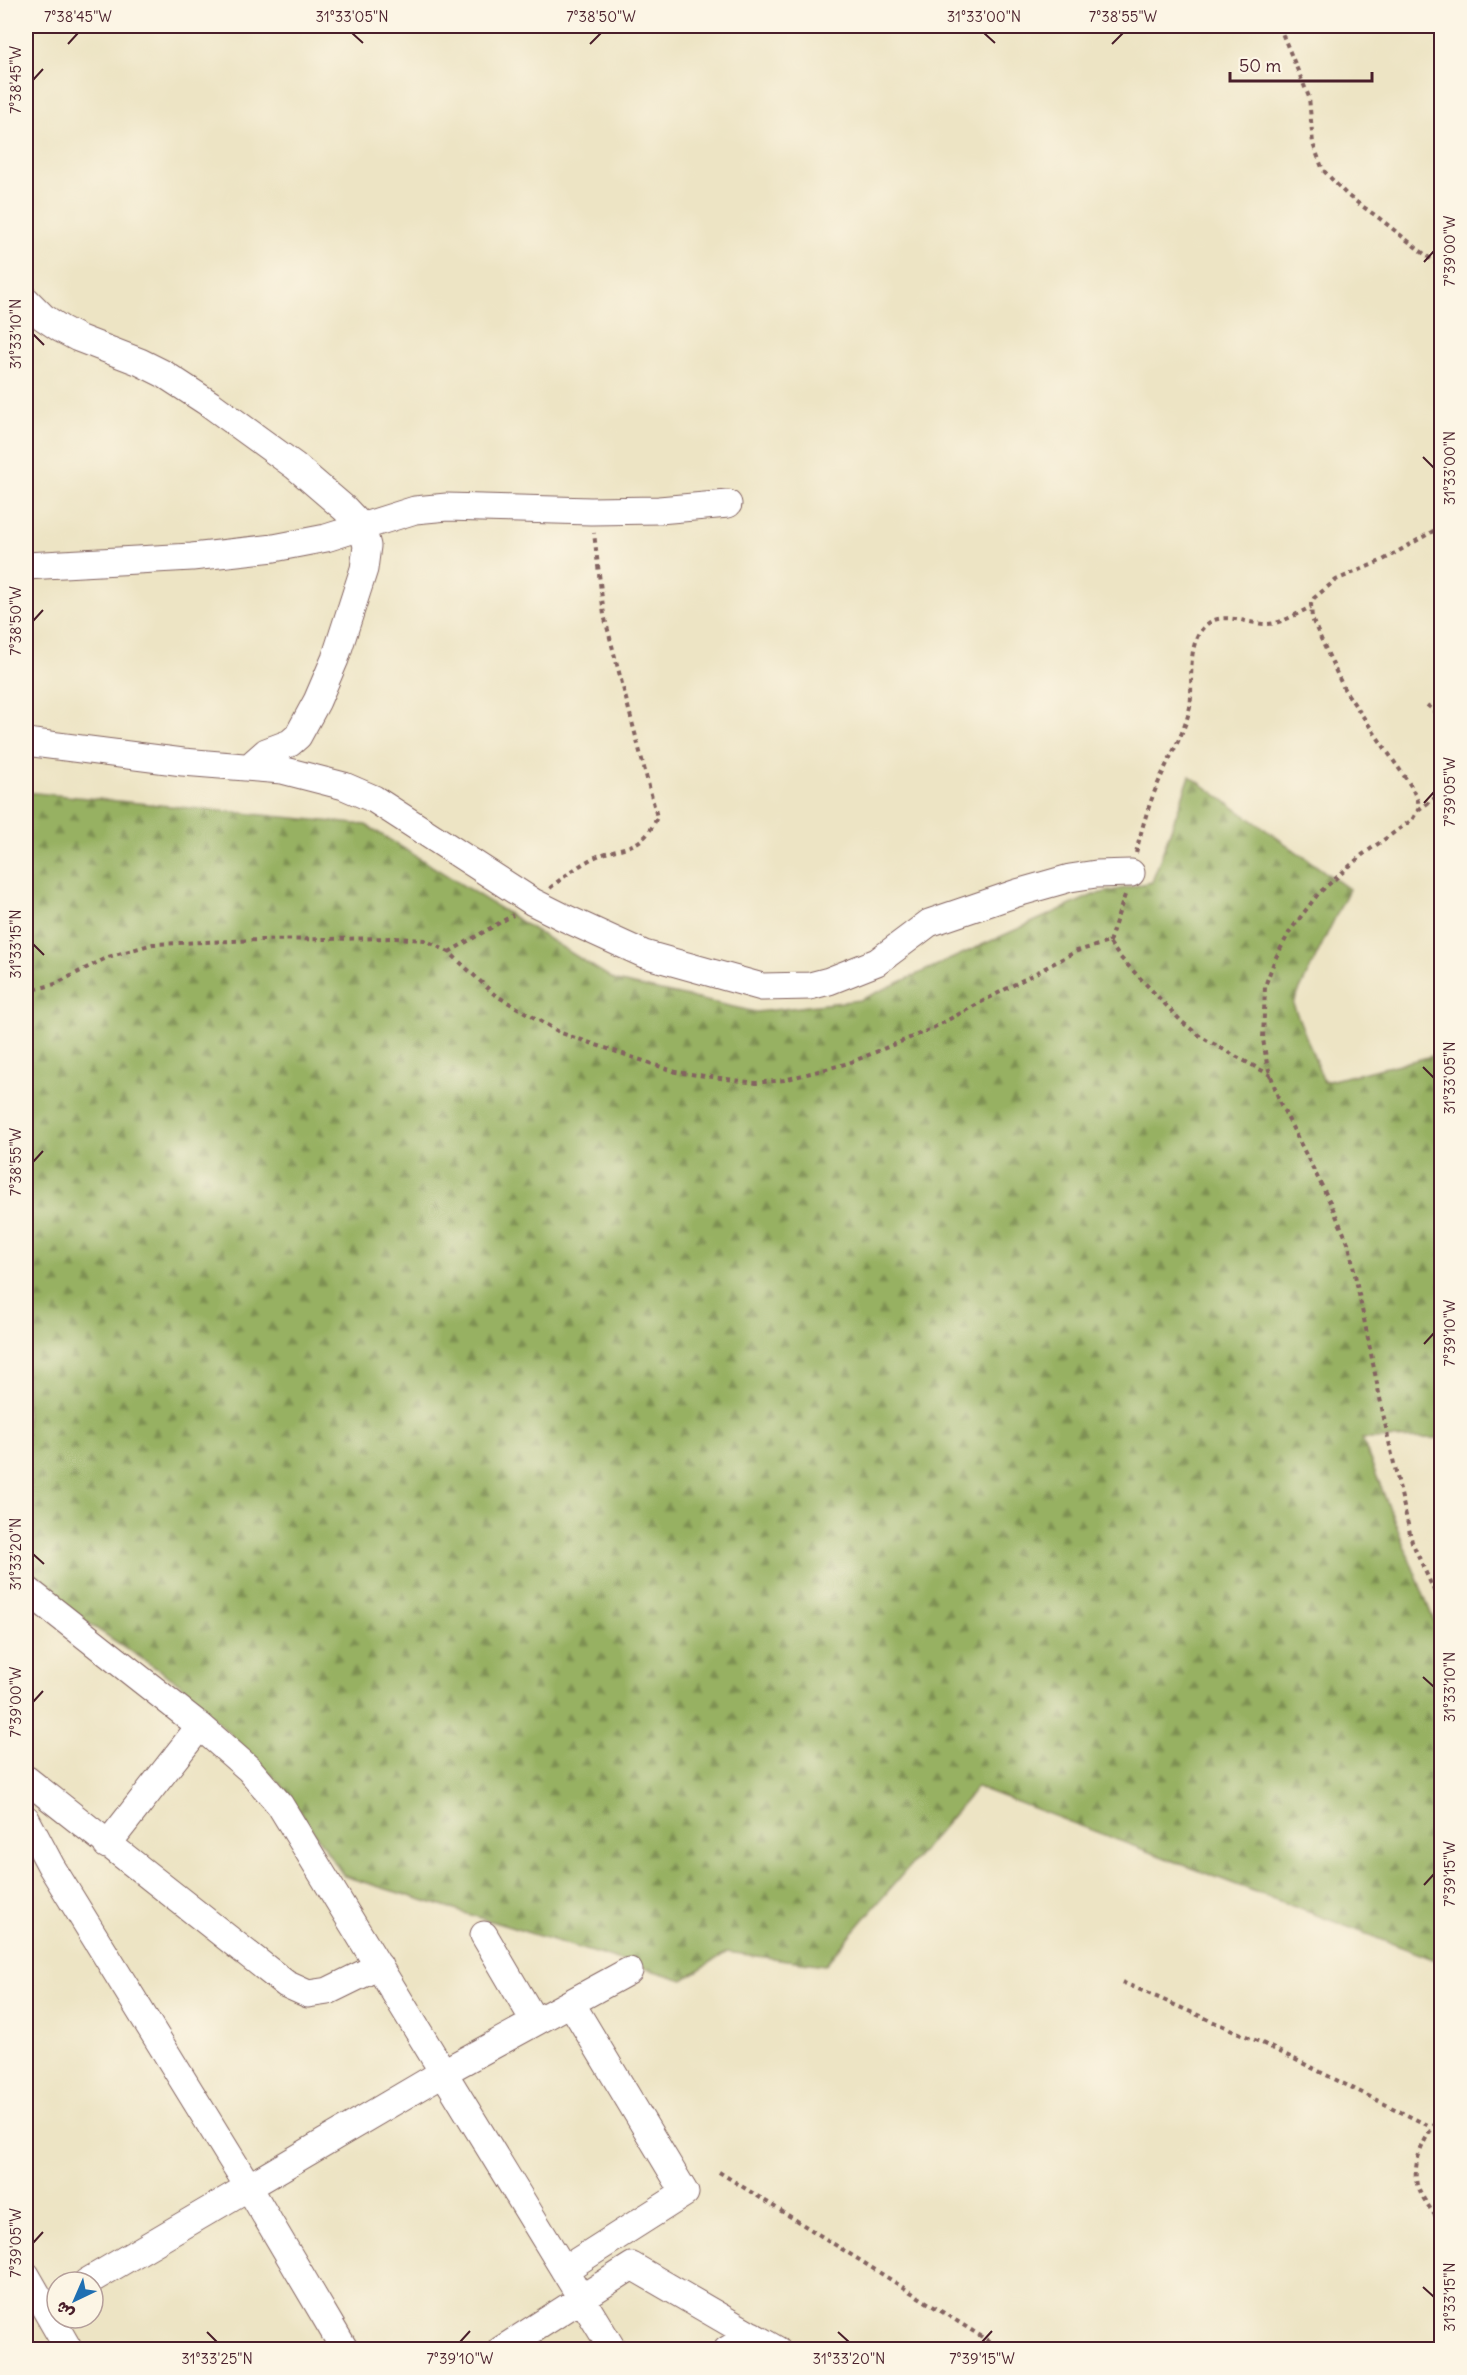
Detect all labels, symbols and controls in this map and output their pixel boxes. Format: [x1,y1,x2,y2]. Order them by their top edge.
text: 7°38'45"W [44,7,112,26]
text: 31°33'05"N [315,7,389,26]
text: 7°38'50"W [566,7,636,26]
text: 31°33'00"N [947,7,1021,26]
text: 7°38'55"W [1089,7,1158,26]
scale bar [1230,45,1372,83]
text: 7°38'45"W [6,46,25,114]
text: 50 m [1239,54,1281,77]
text: 7°39'00"W [1440,215,1459,286]
text: 31°33'10"N [6,299,25,369]
text: 31°33'00"N [1440,431,1459,505]
text: 7°38'50"W [6,586,25,656]
text: 7°39'05"W [1440,757,1459,827]
text: 31°33'15"N [6,909,25,979]
text: 31°33'05"N [1440,1041,1459,1115]
text: 7°38'55"W [6,1127,25,1196]
text: 7°39'10"W [1440,1299,1459,1366]
text: 31°33'20"N [6,1518,25,1590]
text: 31°33'10"N [1440,1652,1459,1722]
text: 7°39'00"W [6,1666,25,1737]
text: 7°39'15"W [1440,1841,1459,1907]
text: 7°39'05"W [6,2208,25,2278]
text: 31°33'15"N [1440,2262,1459,2332]
north arrow [45,2270,105,2330]
text: ش [51,2297,78,2324]
text: 31°33'25"N [181,2349,253,2368]
text: 7°39'10"W [427,2349,494,2368]
text: 31°33'20"N [813,2349,885,2368]
text: 7°39'15"W [949,2349,1015,2368]

